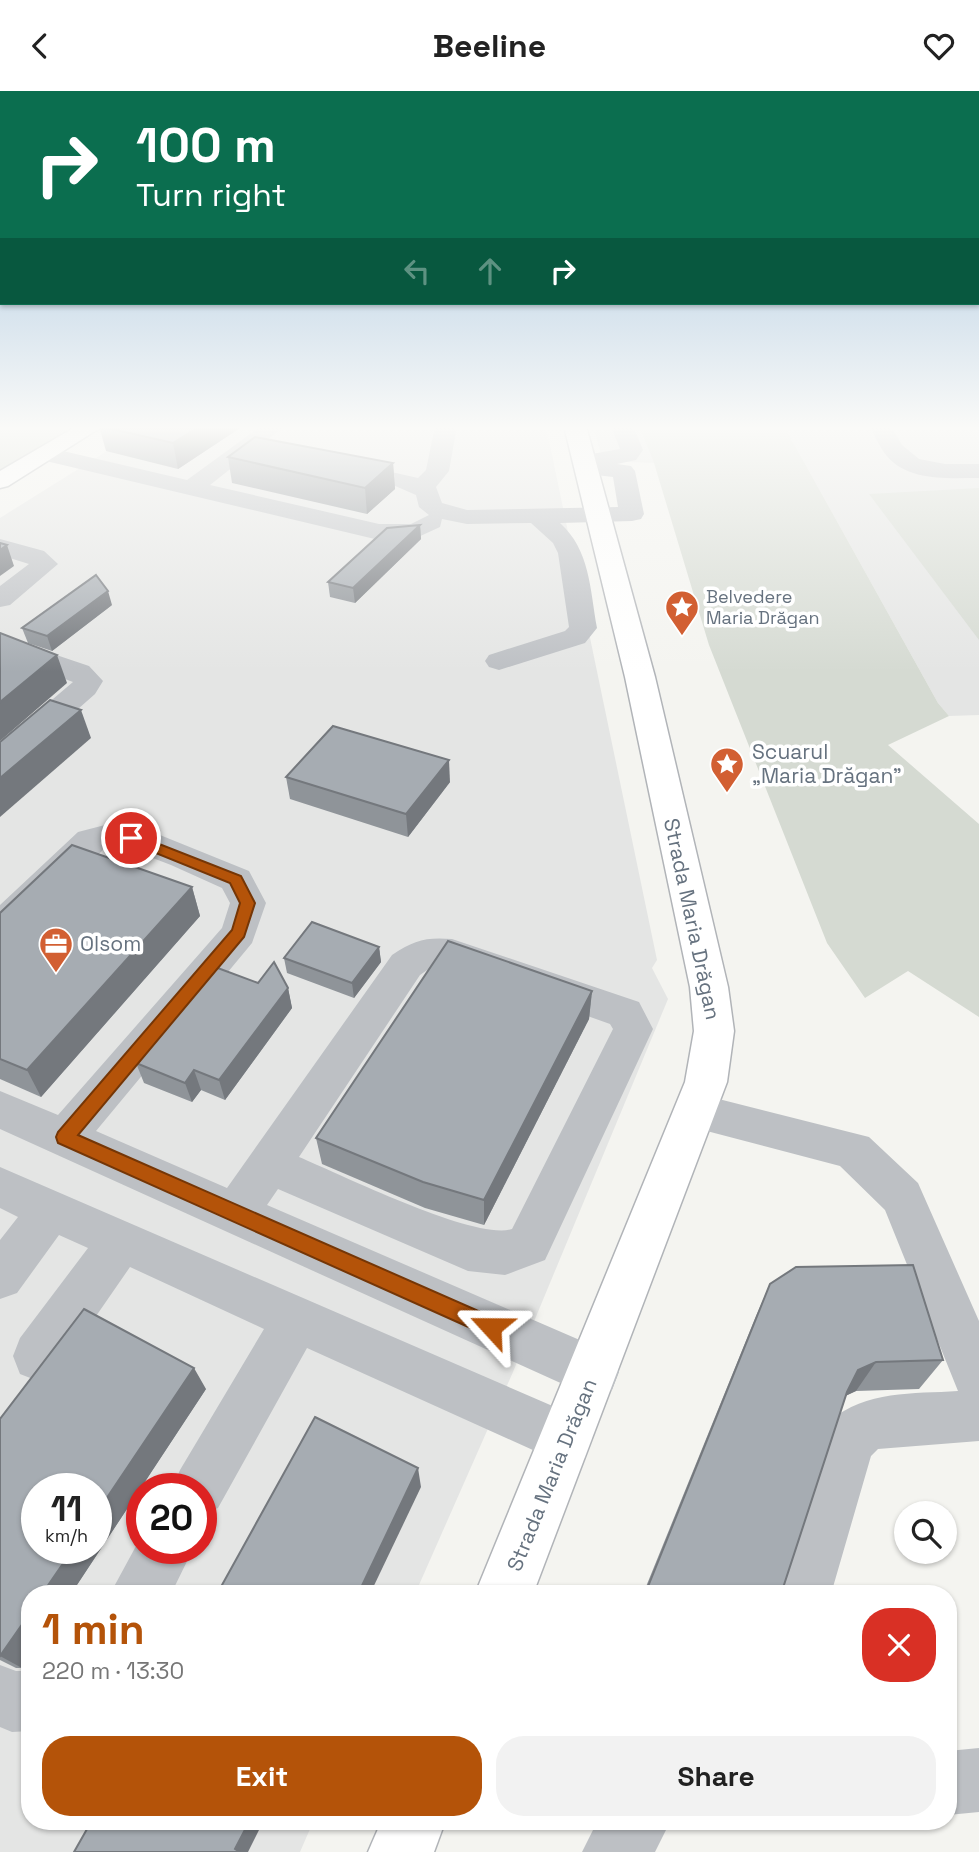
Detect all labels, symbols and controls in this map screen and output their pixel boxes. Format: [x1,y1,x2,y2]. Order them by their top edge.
text: Beeline [433,26,546,66]
icon: back [21,27,59,65]
icon: heart [920,27,958,65]
text: 100 m [136,114,276,176]
icon: right [21,119,112,210]
text: Turn right [136,175,286,215]
icon: left [398,252,436,290]
icon: ahead [471,252,509,290]
icon: right [544,252,582,290]
place label: Belvedere Maria Drăgan [706,585,820,629]
place icon: Belvedere Maria Drăgan [663,588,701,637]
place label: Scuarul „Maria Drăgan” [752,738,902,789]
place icon: Scuarul „Maria Drăgan” [708,745,746,794]
pin [101,808,161,868]
street label: Strada Maria Drăgan [658,816,727,1022]
icon: arrive [112,819,150,857]
office icon: Olsom [37,925,75,974]
place label: Olsom [80,930,141,957]
position arrow [454,1290,528,1364]
street label: Strada Maria Drăgan [501,1375,603,1575]
speed limit sign: 20 [126,1473,217,1564]
text: 11 [51,1487,82,1531]
map controls [894,1501,957,1564]
button: search [894,1501,957,1564]
text: km/h [45,1524,88,1547]
text: 1 min [42,1603,145,1656]
button: close [862,1608,936,1682]
text: 220 m · 13:30 [42,1656,184,1686]
button: Exit [42,1736,482,1816]
button: Share [496,1736,936,1816]

